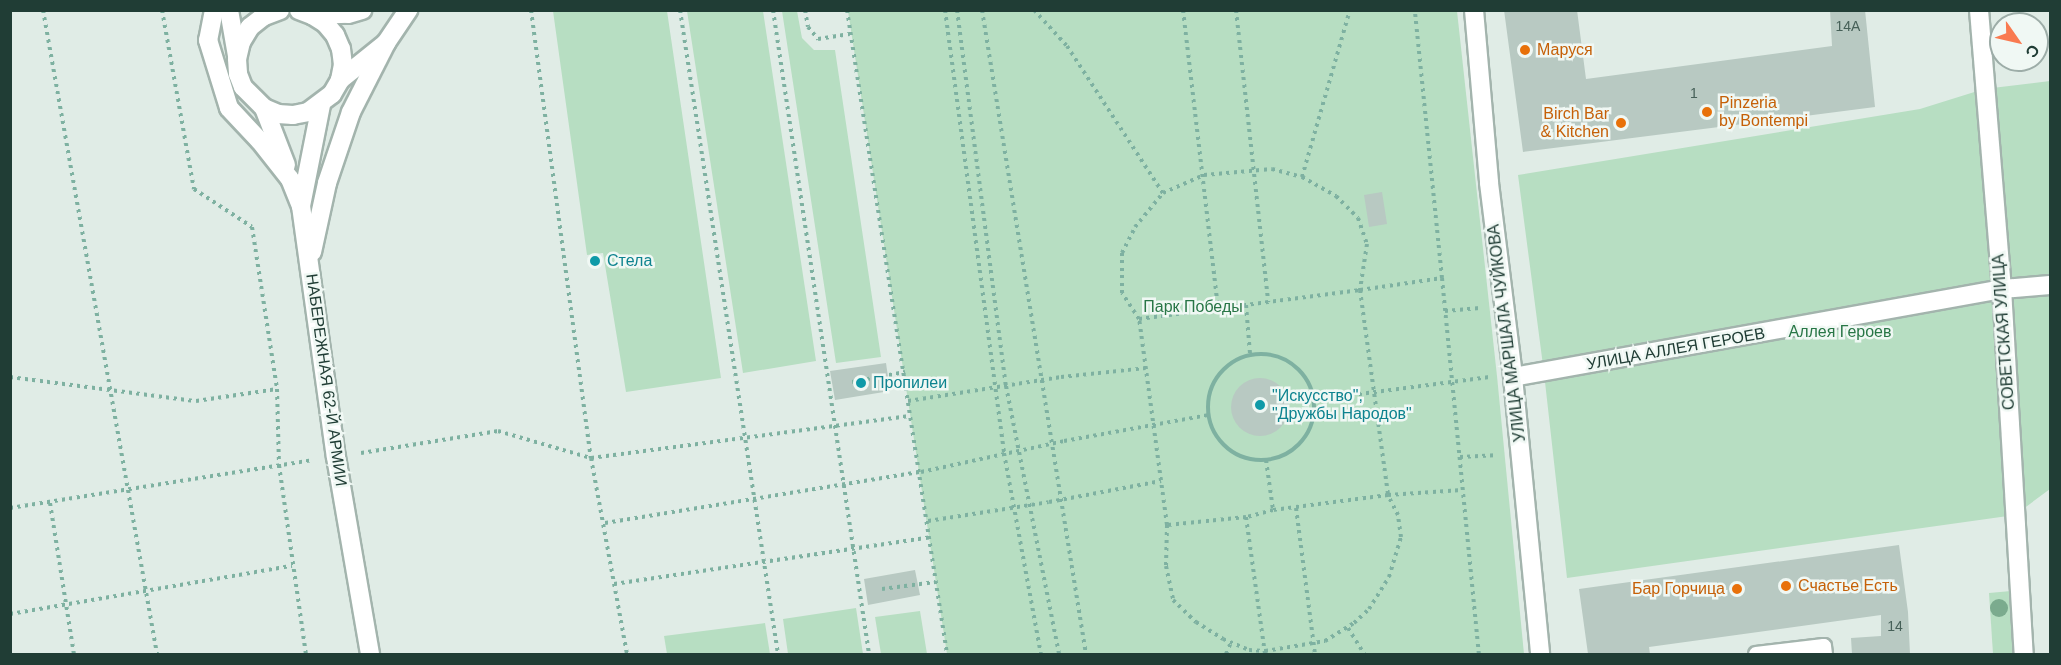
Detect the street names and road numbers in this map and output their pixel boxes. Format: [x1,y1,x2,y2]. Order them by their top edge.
street label: УЛИЦА МАРШАЛА ЧУЙКОВА [1484,223,1530,443]
street label: СОВЕТСКАЯ УЛИЦА [1989,253,2019,411]
street label: НАБЕРЕЖНАЯ 62-Й АРМИИ [302,273,350,487]
street label: УЛИЦА АЛЛЕЯ ГЕРОЕВ [1585,324,1767,374]

